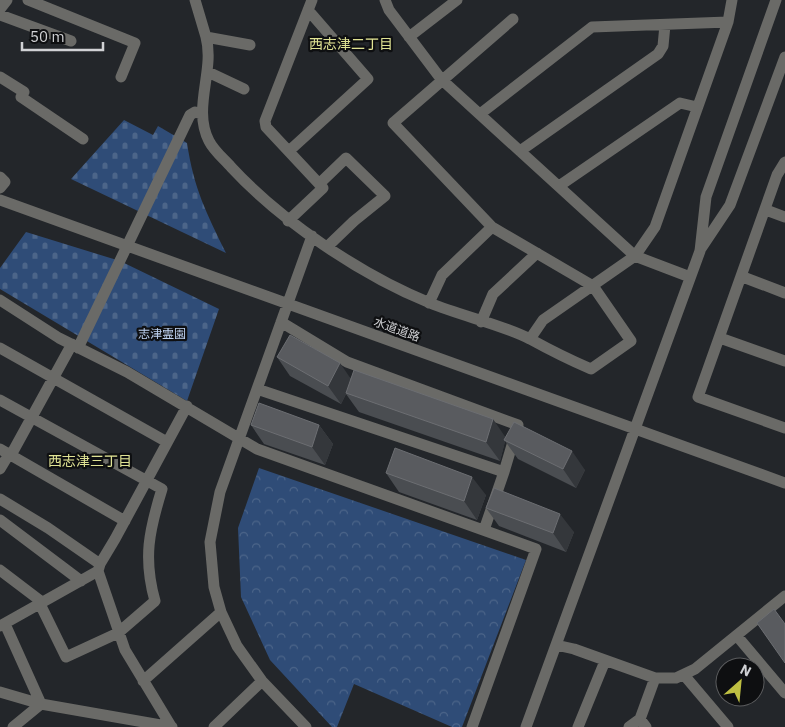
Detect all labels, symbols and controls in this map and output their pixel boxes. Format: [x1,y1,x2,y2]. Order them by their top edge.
scale bar [22,20,104,52]
text: 50 m [30,27,65,46]
district label: 西志津二丁目 [309,35,393,53]
street label: 水道道路 [372,314,422,344]
park label: 志津霊園 [138,326,186,341]
district label: 西志津三丁目 [48,452,132,470]
north arrow [715,657,765,707]
text: N [737,660,755,681]

